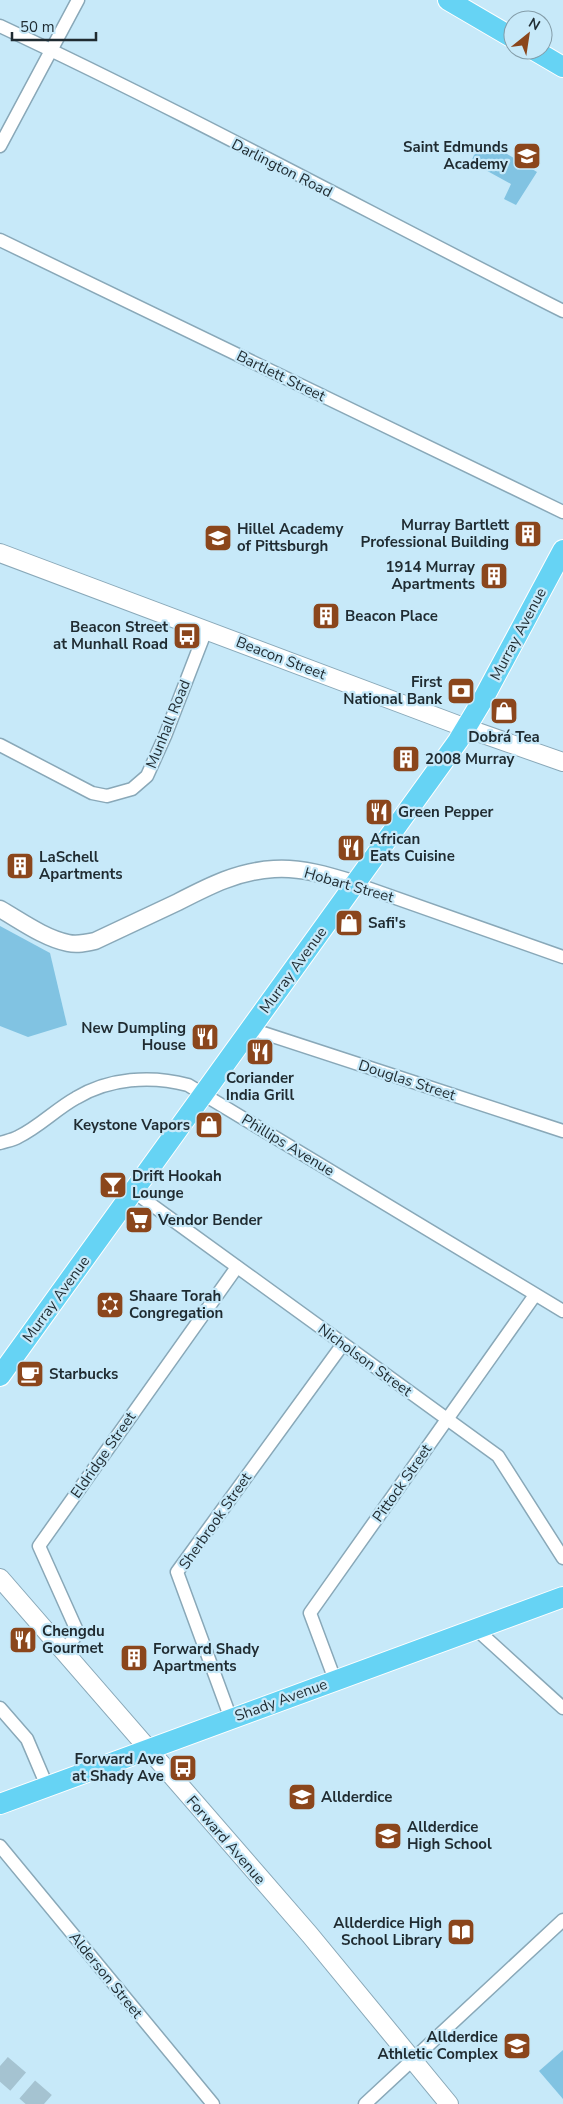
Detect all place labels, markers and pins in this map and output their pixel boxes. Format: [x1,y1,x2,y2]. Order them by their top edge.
place label: Saint Edmunds Academy [403,137,508,174]
school or university icon: Saint Edmunds Academy [512,141,542,171]
place label: Murray Bartlett Professional Building [361,515,509,552]
place label: Hillel Academy of Pittsburgh [237,519,343,556]
building icon: Murray Bartlett Professional Building [513,519,543,549]
school or university icon: Hillel Academy of Pittsburgh [203,523,233,553]
place label: 1914 Murray Apartments [386,557,475,594]
building icon: 1914 Murray Apartments [479,561,509,591]
building icon: Beacon Place [311,601,341,631]
place label: Beacon Place [345,606,438,626]
place label: Beacon Street at Munhall Road [53,617,168,654]
bus stop icon: Beacon Street at Munhall Road [172,621,202,651]
place label: First National Bank [343,672,443,709]
bank icon: First National Bank [446,676,476,706]
shop icon: Dobrá Tea [489,696,519,726]
place label: Dobrá Tea [468,727,540,747]
building icon: 2008 Murray [391,744,421,774]
place label: 2008 Murray [425,749,515,769]
restaurant icon: Green Pepper [364,797,394,827]
place label: Green Pepper [398,802,494,822]
place label: African Eats Cuisine [370,829,455,866]
restaurant icon: African Eats Cuisine [336,833,366,863]
place label: LaSchell Apartments [39,847,123,884]
building icon: LaSchell Apartments [5,851,35,881]
shop icon: Safi's [334,908,364,938]
place label: Safi's [368,913,406,933]
place label: New Dumpling House [81,1018,186,1055]
restaurant icon: New Dumpling House [190,1022,220,1052]
restaurant icon: Coriander India Grill [245,1037,275,1067]
place label: Coriander India Grill [226,1068,294,1105]
shop icon: Keystone Vapors [194,1110,224,1140]
place label: Keystone Vapors [73,1115,190,1135]
place label: Drift Hookah Lounge [132,1166,222,1203]
bar icon: Drift Hookah Lounge [98,1170,128,1200]
supermarket icon: Vendor Bender [124,1205,154,1235]
place label: Vendor Bender [157,1210,263,1230]
place label: Shaare Torah Congregation [129,1286,223,1323]
synagogue icon: Shaare Torah Congregation [95,1290,125,1320]
cafe icon: Starbucks [15,1359,45,1389]
place label: Starbucks [49,1364,118,1384]
place label: Chengdu Gourmet [42,1621,105,1658]
restaurant icon: Chengdu Gourmet [8,1625,38,1655]
place label: Forward Shady Apartments [153,1639,259,1676]
building icon: Forward Shady Apartments [119,1643,149,1673]
place label: Forward Ave at Shady Ave [72,1749,164,1786]
bus stop icon: Forward Ave at Shady Ave [168,1753,198,1783]
school or university icon: Allderdice [287,1782,317,1812]
place label: Allderdice [321,1787,392,1807]
place label: Allderdice High School [407,1817,492,1854]
school or university icon: Allderdice High School [373,1821,403,1851]
place label: Allderdice High School Library [333,1913,442,1950]
library icon: Allderdice High School Library [446,1917,476,1947]
place label: Allderdice Athletic Complex [378,2027,499,2064]
school or university icon: Allderdice Athletic Complex [502,2031,532,2061]

